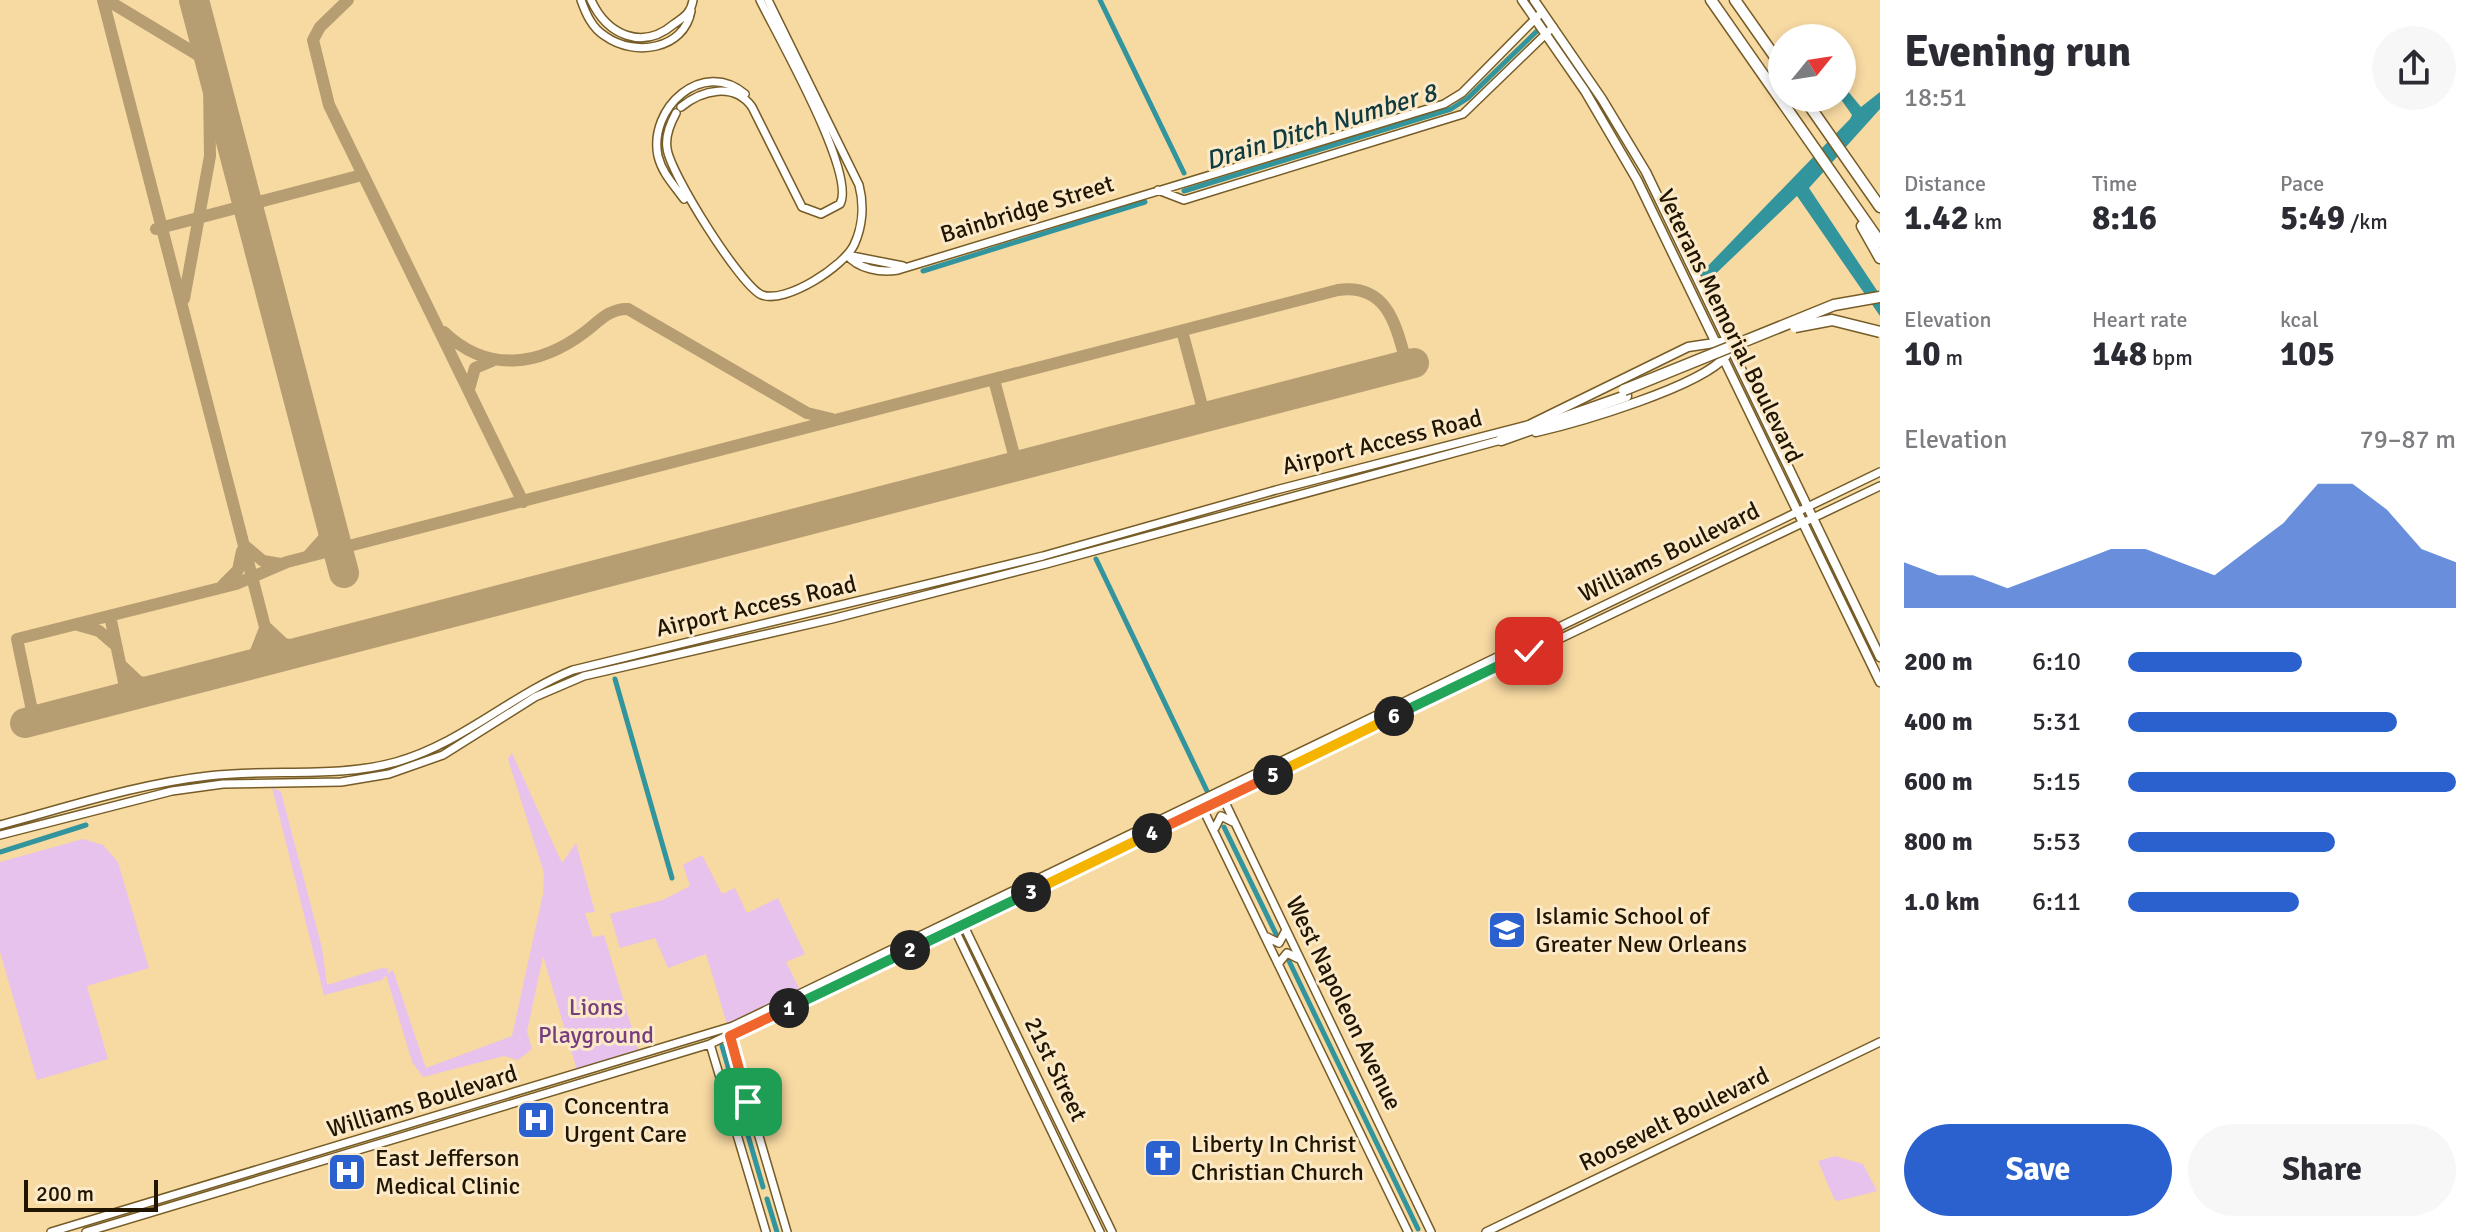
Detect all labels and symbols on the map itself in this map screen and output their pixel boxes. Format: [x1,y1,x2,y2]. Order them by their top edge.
north arrow [1768,24,1856,112]
water label: Drain Ditch Number 8 [1202,76,1442,177]
street label: Bainbridge Street [937,168,1117,250]
street label: Veterans Memorial Boulevard [1651,184,1809,468]
street label: Airport Access Road [1279,403,1485,481]
street label: Williams Boulevard [1574,495,1764,609]
street label: Airport Access Road [653,568,859,644]
pin [1495,617,1563,685]
pin: 6 [1374,696,1414,736]
pin: 5 [1253,755,1293,795]
pin: 4 [1132,813,1172,853]
pin: 3 [1011,872,1051,912]
street label: West Napoleon Avenue [1279,891,1409,1115]
place label: Islamic School of Greater New Orleans [1535,901,1747,959]
school or university icon: Islamic School of Greater New Orleans [1486,909,1528,951]
pin: 2 [890,930,930,970]
pin: 1 [769,988,809,1028]
park label: Lions Playground [538,992,654,1050]
street label: 21st Street [1018,1012,1094,1126]
street label: Williams Boulevard [323,1058,521,1144]
street label: Roosevelt Boulevard [1574,1060,1774,1178]
pin [714,1068,782,1136]
place label: Concentra Urgent Care [564,1091,687,1149]
hospital icon: Concentra Urgent Care [515,1099,557,1141]
place label: Liberty In Christ Christian Church [1191,1129,1364,1187]
church icon: Liberty In Christ Christian Church [1142,1137,1184,1179]
place label: East Jefferson Medical Clinic [375,1143,520,1201]
hospital icon: East Jefferson Medical Clinic [326,1151,368,1193]
scale bar [24,1176,158,1212]

